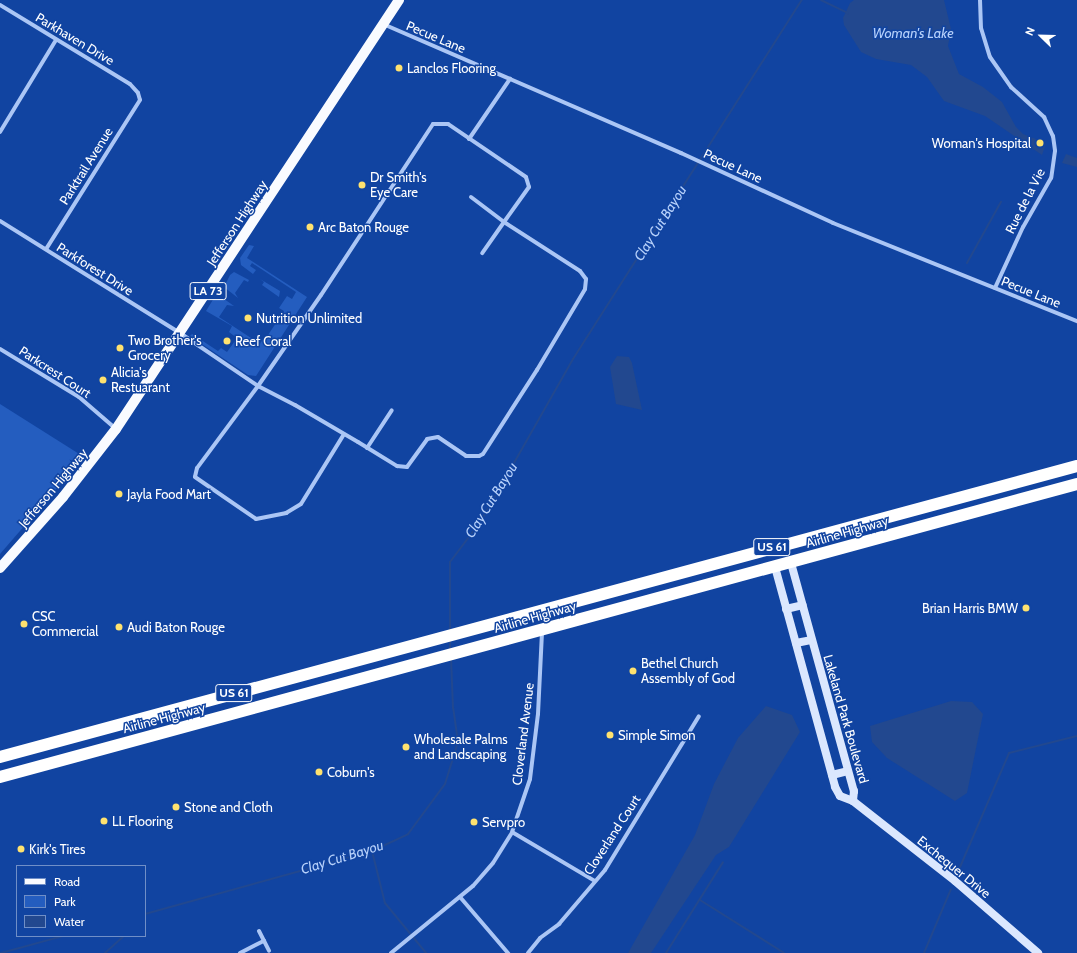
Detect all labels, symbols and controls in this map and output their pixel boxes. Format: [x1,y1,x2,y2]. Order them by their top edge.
street label: Parkhaven Drive [33,9,117,69]
north arrow [1021,16,1061,56]
street label: Pecue Lane [404,18,468,56]
water label: Woman's Lake [872,25,954,41]
text: N [1022,25,1038,38]
place label: Lanclos Flooring [407,60,496,76]
marker: Lanclos Flooring [394,63,404,73]
street label: Parktrail Avenue [56,125,116,207]
place label: Woman's Hospital [932,135,1031,151]
marker: Woman's Hospital [1034,137,1046,149]
street label: Pecue Lane [701,146,765,186]
street label: Rue de la Vie [1002,166,1048,236]
place label: Dr Smith's Eye Care [370,170,427,201]
street label: Jefferson Highway [204,177,270,269]
marker: Dr Smith's Eye Care [357,180,367,190]
water label: Clay Cut Bayou [630,182,690,264]
place label: Arc Baton Rouge [318,219,409,235]
marker: Arc Baton Rouge [305,222,315,232]
street label: Parkforest Drive [54,239,136,299]
street label: Pecue Lane [999,273,1063,311]
road number: LA 73 [189,281,227,301]
place label: Nutrition Unlimited [256,310,362,326]
marker: Nutrition Unlimited [243,313,253,323]
place label: Two Brother's Grocery [128,333,202,364]
place label: Reef Coral [235,333,291,349]
marker: Reef Coral [222,336,232,346]
street label: Parkcrest Court [16,343,94,401]
marker: Two Brother's Grocery [115,343,125,353]
place label: Alicia's Restuarant [111,365,170,396]
marker: Alicia's Restuarant [98,375,108,385]
street label: Jefferson Highway [15,445,91,531]
water label: Clay Cut Bayou [461,459,521,541]
place label: Jayla Food Mart [127,486,211,502]
marker: Jayla Food Mart [114,489,124,499]
street label: Airline Highway [804,513,890,551]
road number: US 61 [753,537,791,557]
street label: Airline Highway [492,598,578,636]
place label: Brian Harris BMW [922,600,1018,616]
marker: Brian Harris BMW [1021,603,1031,613]
place label: CSC Commercial [32,609,98,640]
marker: CSC Commercial [19,619,29,629]
place label: Audi Baton Rouge [127,619,225,635]
marker: Audi Baton Rouge [114,622,124,632]
street label: Lakeland Park Boulevard [820,653,872,785]
place label: Bethel Church Assembly of God [641,656,735,687]
marker: Bethel Church Assembly of God [628,666,638,676]
street label: Cloverland Avenue [509,682,537,786]
road number: US 61 [215,683,253,703]
street label: Airline Highway [121,700,207,736]
place label: Simple Simon [618,727,696,743]
marker: Simple Simon [605,730,615,740]
place label: Wholesale Palms and Landscaping [414,732,508,763]
marker: Wholesale Palms and Landscaping [401,742,411,752]
place label: Coburn's [327,764,375,780]
marker: Coburn's [314,767,324,777]
street label: Cloverland Court [580,792,644,878]
place label: Stone and Cloth [184,799,273,815]
marker: Stone and Cloth [171,802,181,812]
place label: LL Flooring [112,813,173,829]
place label: Servpro [482,814,525,830]
marker: LL Flooring [99,816,109,826]
marker: Servpro [469,817,479,827]
street label: Exchequer Drive [914,833,994,901]
water label: Clay Cut Bayou [299,836,385,878]
place label: Kirk's Tires [29,841,85,857]
marker: Kirk's Tires [16,844,26,854]
legend [16,865,146,937]
text: Road [54,874,80,889]
text: Park [54,894,76,909]
text: Water [54,914,84,929]

